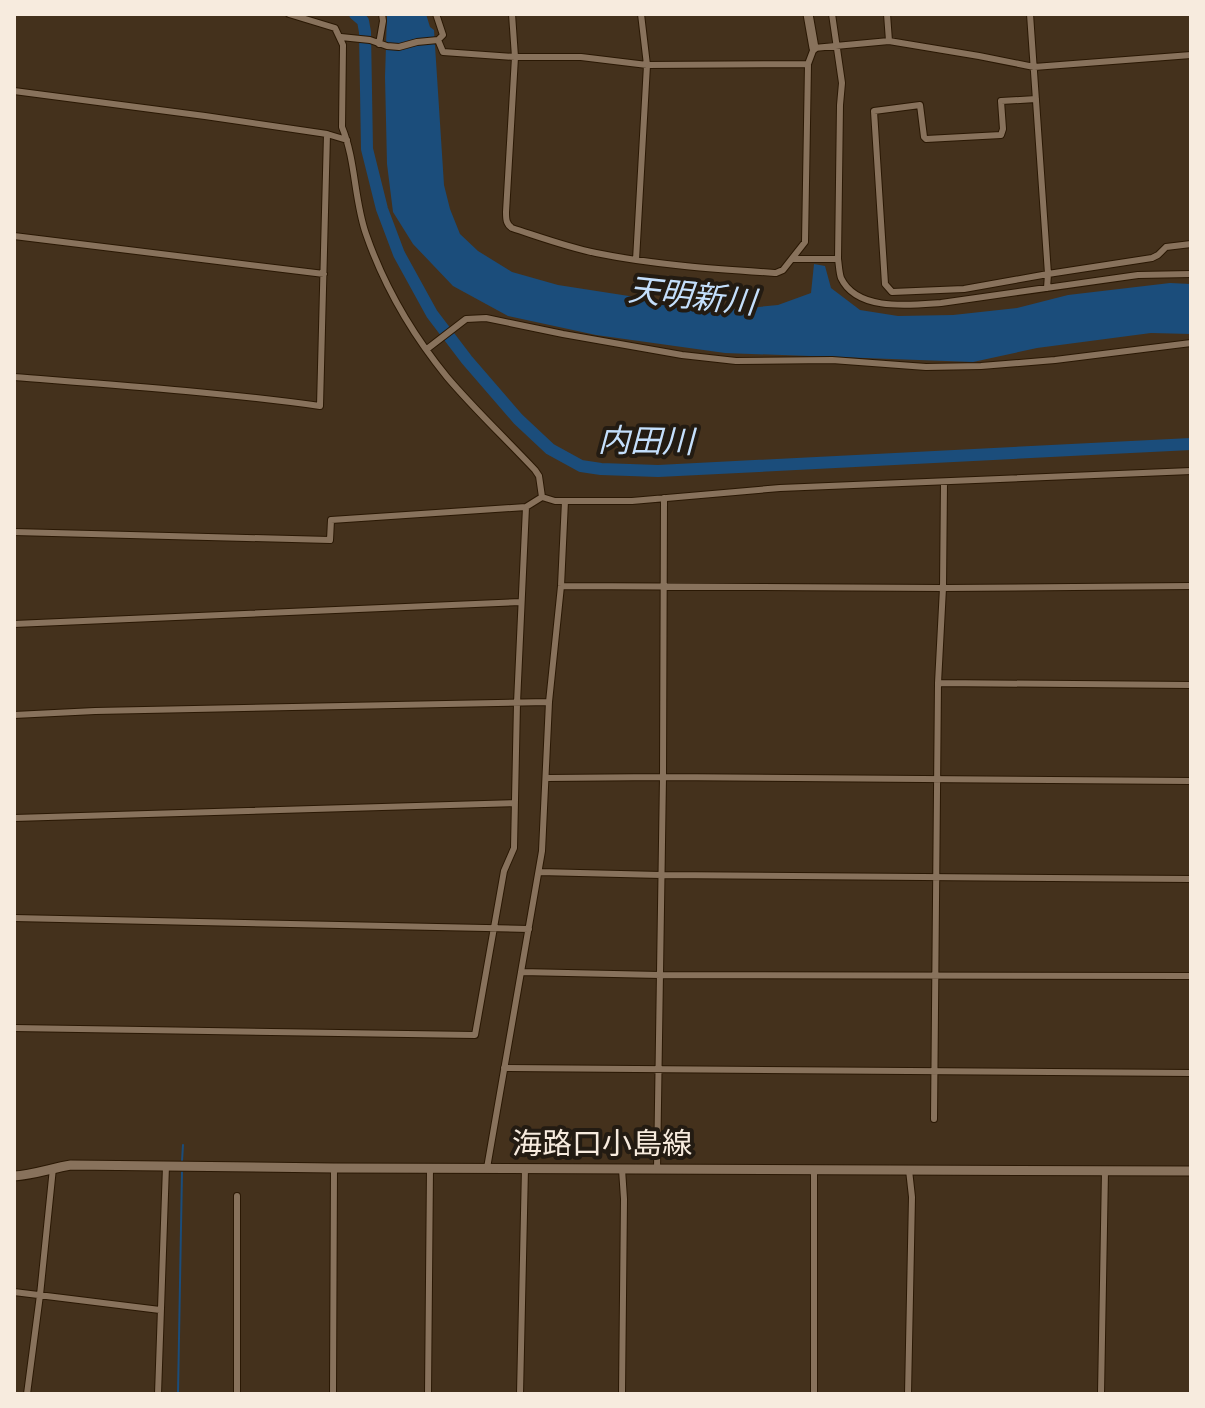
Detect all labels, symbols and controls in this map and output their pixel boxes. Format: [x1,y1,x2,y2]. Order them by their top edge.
water label: 天明新川 [626,267,761,321]
water label: 内田川 [598,418,697,460]
street label: 海路口小島線 [512,1123,692,1160]

